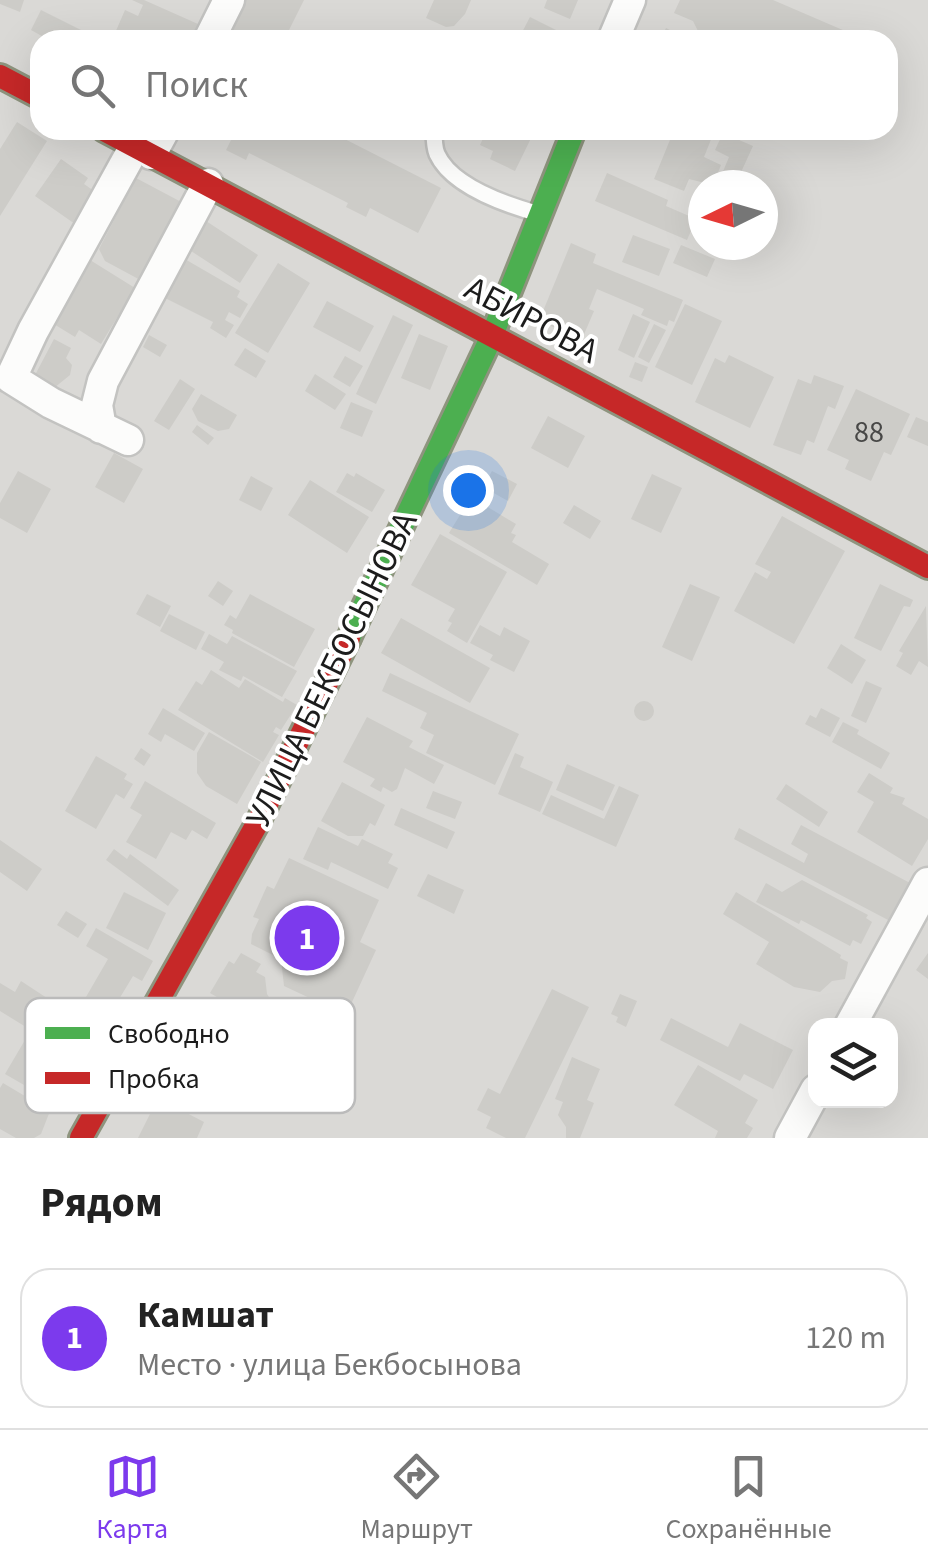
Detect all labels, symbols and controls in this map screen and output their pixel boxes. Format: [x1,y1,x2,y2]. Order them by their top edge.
search box [30,30,898,140]
icon: search [65,58,120,113]
text: Поиск [145,58,248,112]
north arrow [688,170,778,260]
street label: АБИРОВА [456,264,607,376]
house number: 88 [854,411,884,454]
your location [443,465,494,516]
street label: УЛИЦА БЕКБОСЫНОВА [234,503,430,836]
pin: 1 [274,900,340,976]
legend [25,998,355,1113]
text: Свободно [108,1014,230,1054]
map controls [808,1018,898,1108]
button: layers [808,1018,898,1108]
text: Пробка [108,1059,200,1099]
text: Рядом [40,1173,163,1233]
text: Камшат [137,1288,274,1342]
text: 1 [66,1315,83,1361]
text: 120 m [805,1315,886,1361]
text: Место · улица Бекбосынова [137,1342,522,1388]
tab: Карта [96,1449,168,1549]
tab: Маршрут [361,1449,473,1549]
tab: Сохранённые [665,1449,832,1549]

